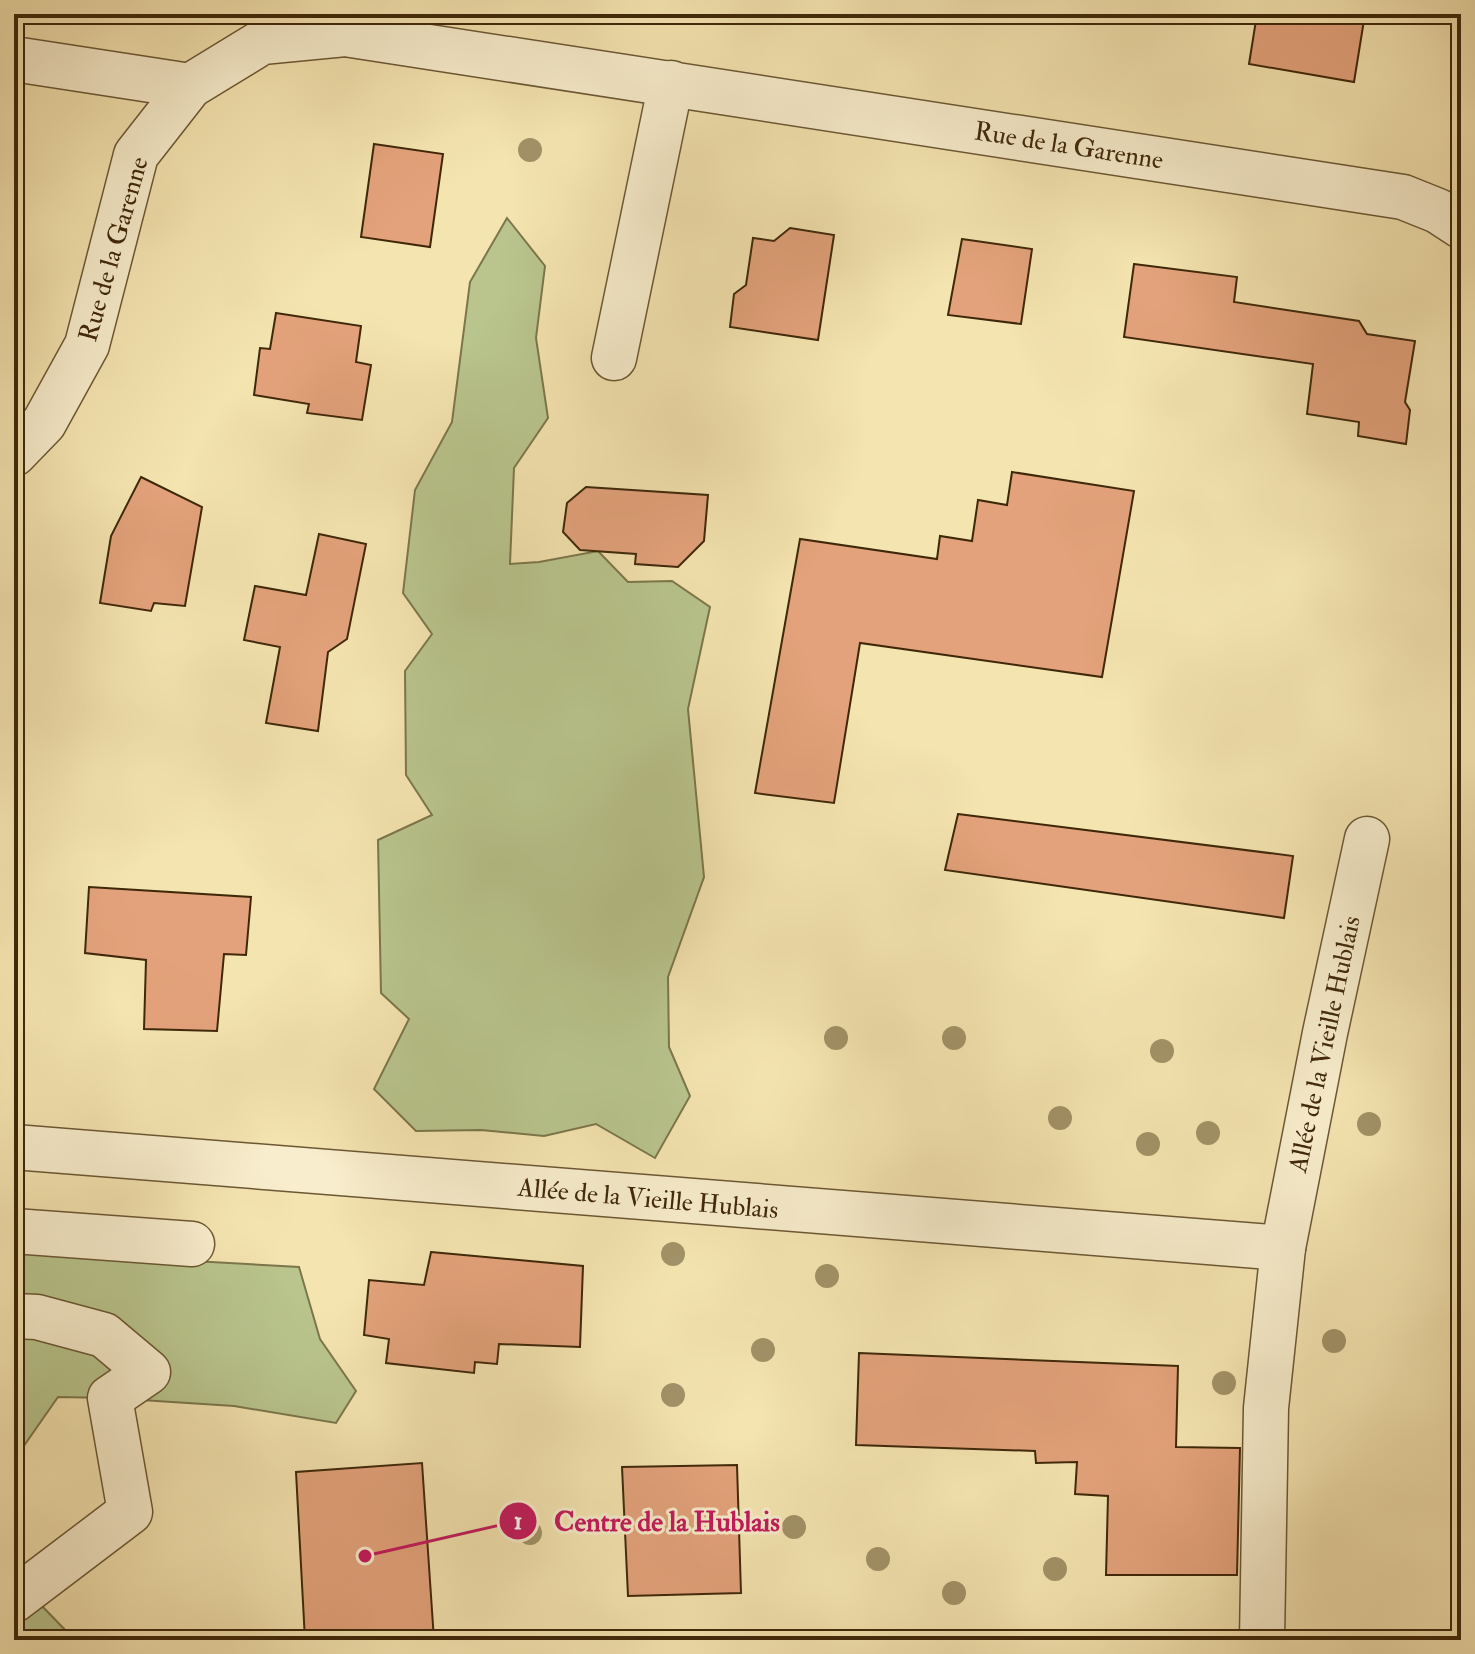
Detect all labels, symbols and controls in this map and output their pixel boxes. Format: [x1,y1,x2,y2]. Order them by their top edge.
street label: Rue de la Garenne [972,115,1166,177]
street label: Rue de la Garenne [72,153,156,345]
street label: Allée de la Vieille Hublais [1282,913,1368,1176]
street label: Allée de la Vieille Hublais [515,1172,780,1226]
callout: Centre de la Hublais [498,1495,796,1547]
text: Centre de la Hublais [554,1505,780,1540]
text: 1 [514,1506,522,1537]

